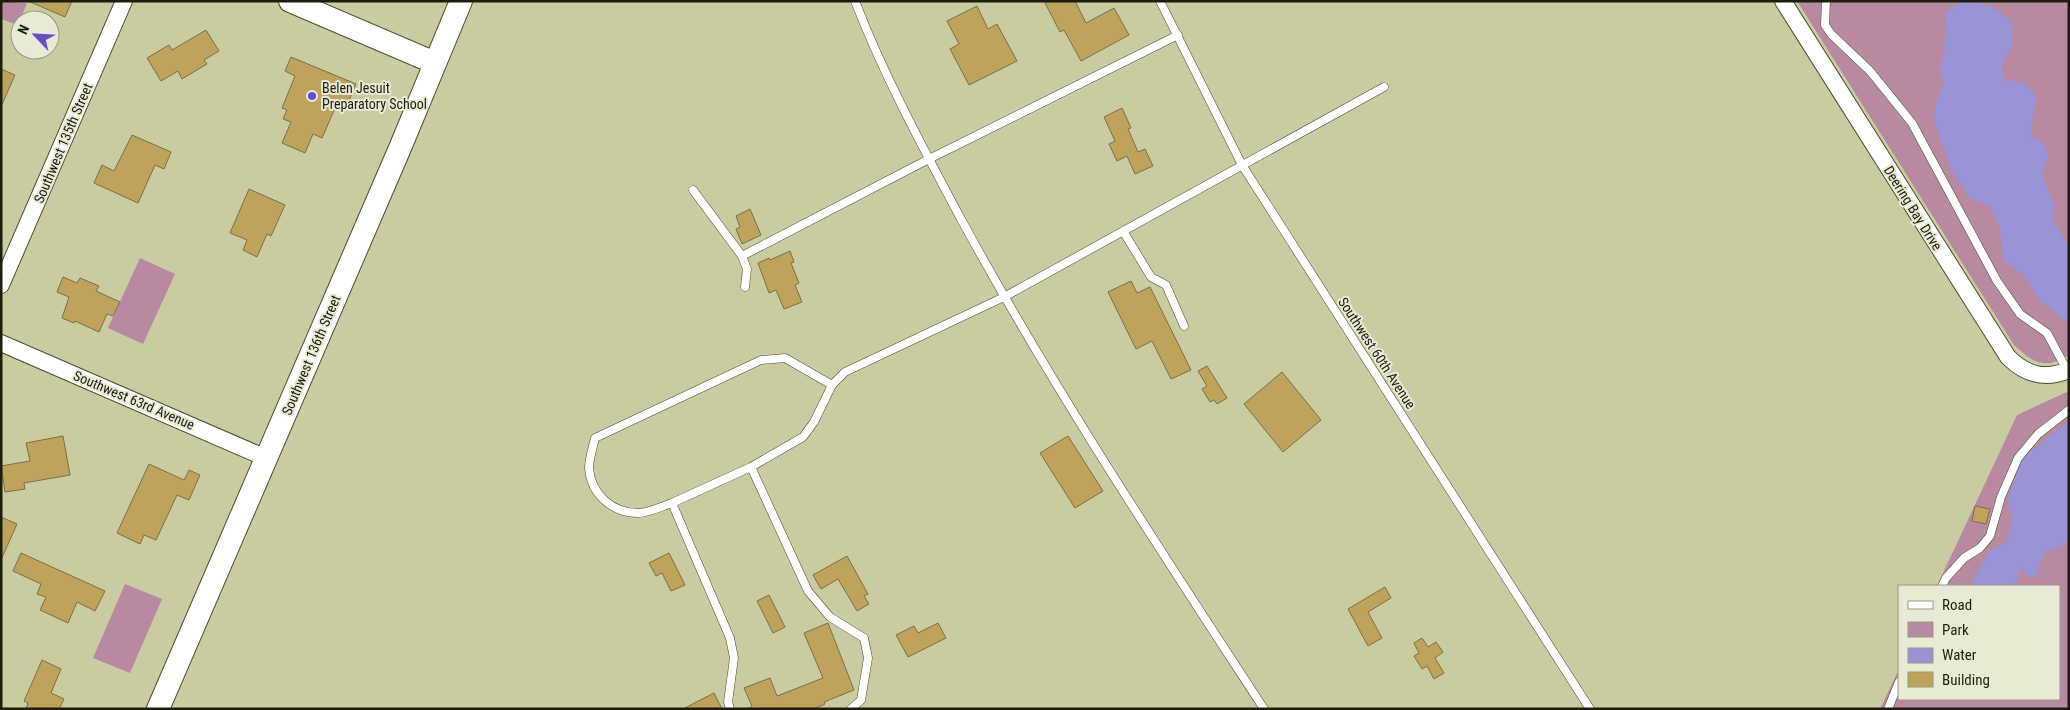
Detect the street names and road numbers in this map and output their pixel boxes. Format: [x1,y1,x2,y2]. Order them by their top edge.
street label: Southwest 135th Street [30,80,96,206]
street label: Deering Bay Drive [1881,163,1946,254]
street label: Southwest 136th Street [278,292,344,418]
street label: Southwest 60th Avenue [1335,294,1419,412]
street label: Southwest 63rd Avenue [71,367,197,433]

